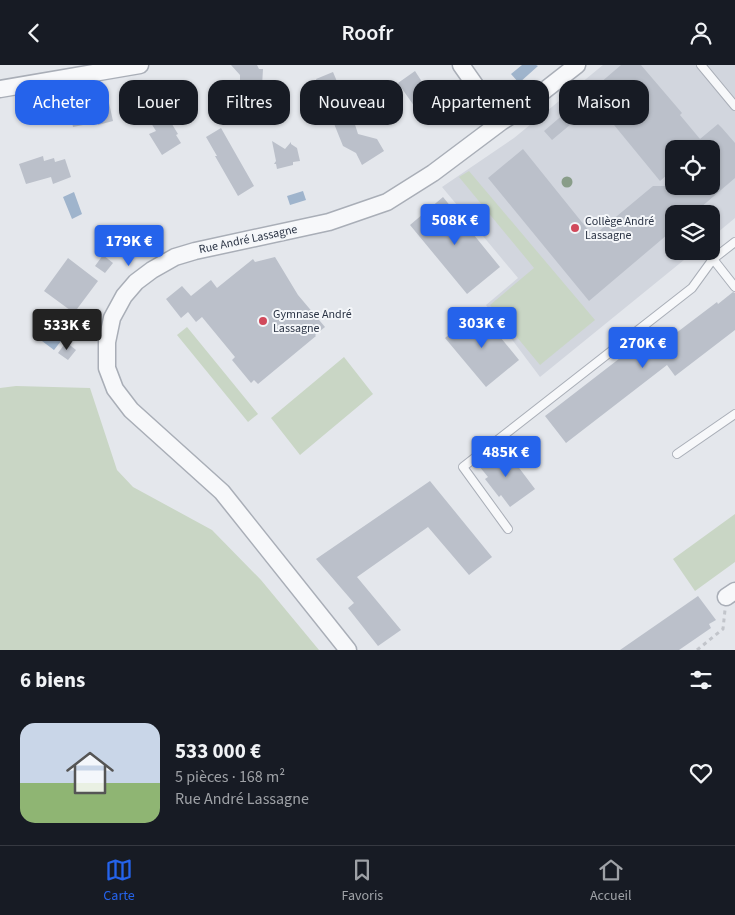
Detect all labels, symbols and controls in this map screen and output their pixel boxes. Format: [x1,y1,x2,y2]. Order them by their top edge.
text: Roofr [341,17,394,49]
icon: back [20,19,48,47]
icon: person [687,19,715,47]
chip: Acheter [15,80,109,125]
chip: Louer [119,80,198,125]
chip: Filtres [208,80,290,125]
chip: Nouveau [300,80,403,125]
chip: Appartement [413,80,549,125]
chip: Maison [559,80,649,125]
map controls [665,140,720,260]
button: locate [665,140,720,195]
pin: 508K € [414,203,496,246]
button: layers [665,205,720,260]
text: 508K € [432,209,478,231]
place label: Collège André Lassagne [585,213,654,244]
street label: Rue André Lassagne [197,221,299,258]
marker: Collège André Lassagne [569,222,581,234]
pin: 179K € [88,225,170,267]
text: 179K € [106,230,152,252]
place label: Gymnase André Lassagne [273,306,352,337]
pin: 303K € [441,307,523,349]
pin: 533K € [26,309,108,351]
text: 303K € [459,312,505,334]
text: 533K € [44,314,90,336]
marker: Gymnase André Lassagne [257,315,269,327]
pin: 270K € [602,327,684,369]
text: 270K € [620,332,666,354]
pin: 485K € [465,435,547,478]
text: 485K € [483,441,529,463]
text: 6 biens [20,665,85,695]
icon: filters [687,666,715,694]
text: 533 000 € [175,736,261,766]
icon: home [60,743,120,803]
icon: heart [687,759,715,787]
text: 5 pièces · 168 m² [175,766,285,788]
text: Rue André Lassagne [175,788,309,810]
tab: Carte [103,856,135,906]
tab: Favoris [341,856,383,906]
tab: Accueil [590,856,632,906]

